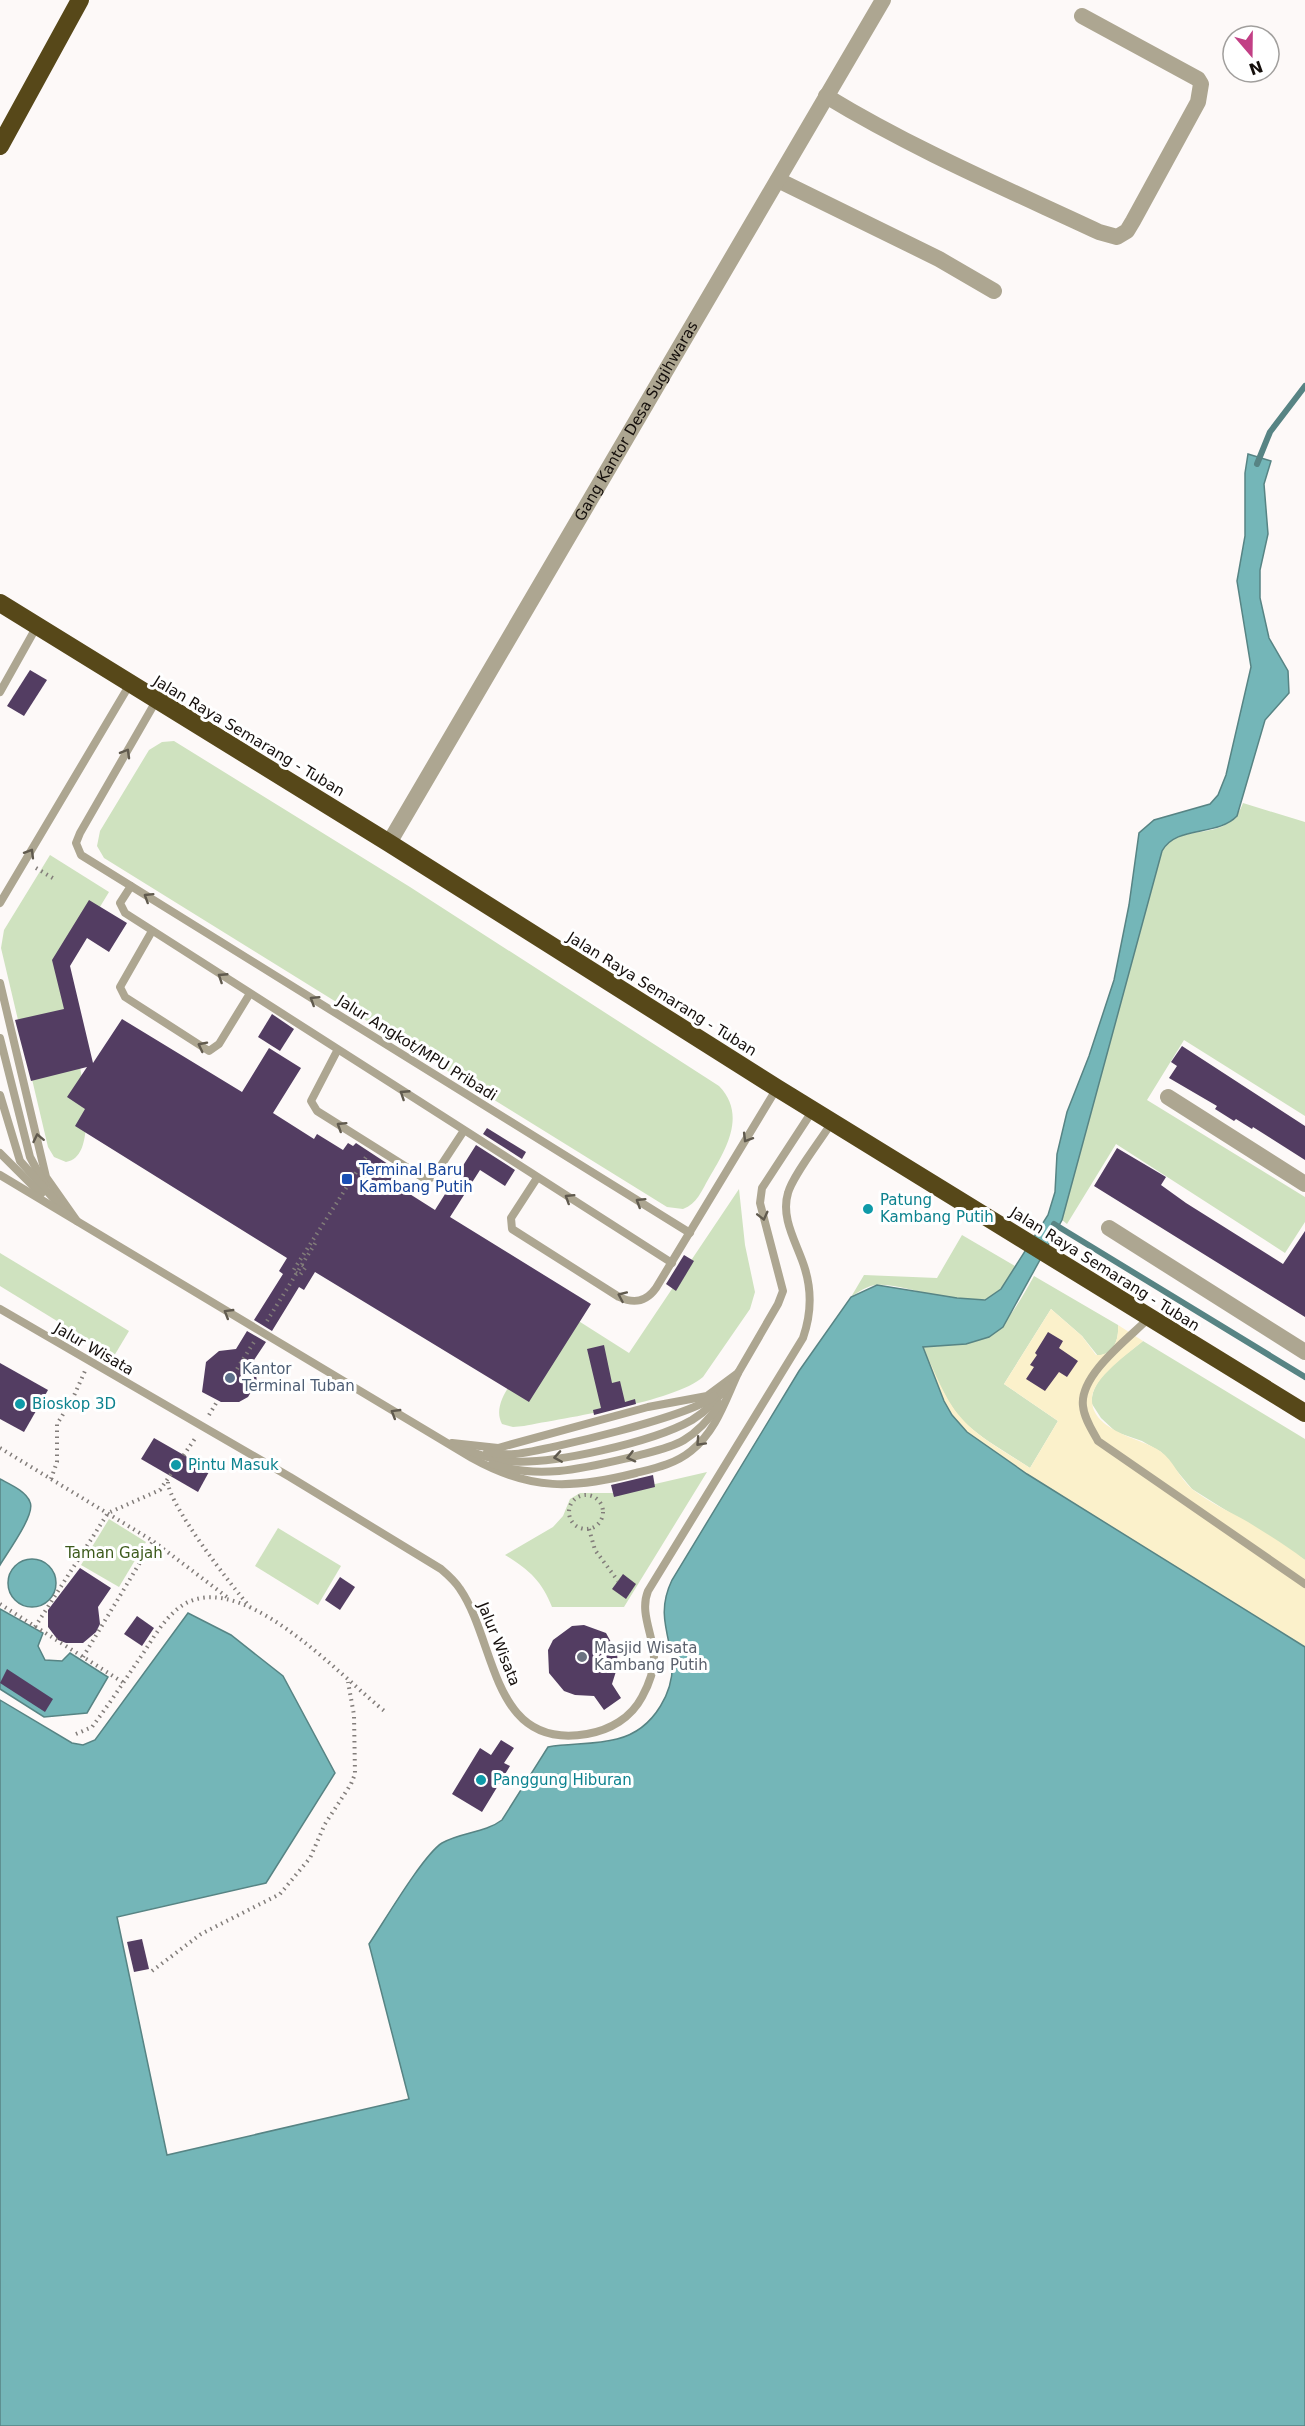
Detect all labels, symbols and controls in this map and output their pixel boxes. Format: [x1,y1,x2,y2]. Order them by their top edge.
north arrow [1221,24,1281,84]
text: N [1246,56,1266,79]
street label: Gang Kantor Desa Sugihwaras [571,318,702,524]
street label: Jalan Raya Semarang - Tuban [149,671,348,800]
one-way arrow [119,749,130,759]
one-way arrow [22,849,34,859]
one-way arrow [144,893,154,905]
street label: Jalan Raya Semarang - Tuban [563,928,760,1060]
one-way arrow [218,973,228,985]
street label: Jalur Angkot/MPU Pribadi [333,991,500,1105]
one-way arrow [310,995,320,1007]
one-way arrow [197,1042,208,1054]
one-way arrow [400,1090,411,1101]
one-way arrow [337,1121,347,1133]
one-way arrow [743,1132,754,1142]
one-way arrow [32,1133,45,1143]
place label: Terminal Baru Kambang Putih [358,1161,473,1196]
marker: Terminal Baru Kambang Putih [340,1172,354,1186]
place label: Patung Kambang Putih [880,1191,994,1226]
one-way arrow [565,1194,576,1205]
one-way arrow [636,1197,646,1209]
marker: Patung Kambang Putih [861,1202,875,1216]
street label: Jalan Raya Semarang - Tuban [1006,1203,1203,1335]
one-way arrow [756,1210,769,1220]
one-way arrow [617,1292,628,1304]
one-way arrow [224,1309,234,1320]
street label: Jalur Wisata [50,1318,137,1379]
place label: Kantor Terminal Tuban [241,1360,355,1395]
marker: Kantor Terminal Tuban [223,1371,237,1385]
place label: Bioskop 3D [32,1395,116,1413]
marker: Bioskop 3D [13,1397,27,1411]
one-way arrow [391,1408,401,1420]
one-way arrow [696,1436,707,1446]
one-way arrow [626,1449,636,1462]
one-way arrow [553,1451,563,1463]
place label: Pintu Masuk [188,1456,279,1474]
marker: Pintu Masuk [169,1458,183,1472]
park label: Taman Gajah [64,1544,163,1562]
street label: Jalur Wisata [474,1598,524,1689]
place label: Masjid Wisata Kambang Putih [594,1639,708,1674]
marker: Masjid Wisata Kambang Putih [575,1650,589,1664]
place label: Panggung Hiburan [493,1771,632,1789]
marker: Panggung Hiburan [474,1773,488,1787]

